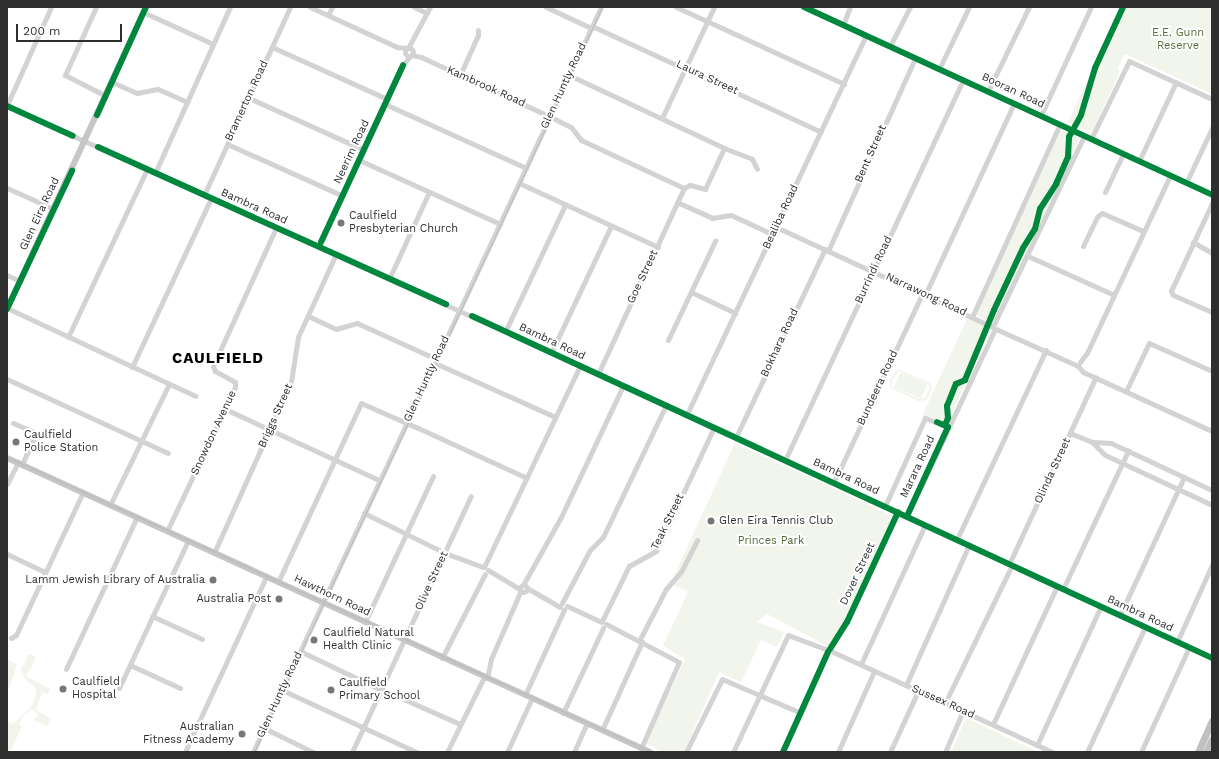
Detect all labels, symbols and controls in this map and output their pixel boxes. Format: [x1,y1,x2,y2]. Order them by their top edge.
scale bar [18,16,124,42]
text: 200 m [23,24,60,38]
park label: E.E. Gunn Reserve [1152,27,1204,53]
street label: Glen Huntly Road [538,41,590,131]
street label: Laura Street [674,58,740,98]
street label: Bramerton Road [223,59,271,143]
street label: Kambrook Road [444,64,528,110]
street label: Booran Road [979,71,1047,111]
street label: Neerim Road [331,118,373,186]
street label: Bent Street [852,123,890,185]
street label: Glen Eira Road [17,175,63,253]
street label: Bealiba Road [760,183,802,251]
street label: Bambra Road [218,186,290,228]
place label: Caulfield Presbyterian Church [349,210,458,236]
marker: Caulfield Presbyterian Church [336,218,346,228]
street label: Burrindi Road [853,234,895,306]
street label: Goe Street [625,248,661,306]
street label: Narrawong Road [883,270,969,320]
street label: Bokhara Road [758,307,802,379]
street label: Bambra Road [517,321,587,363]
street label: Glen Huntly Road [401,334,453,424]
street label: Bundeera Road [855,348,901,428]
district label: CAULFIELD [172,350,264,368]
street label: Briggs Street [256,382,296,450]
street label: Snowdon Avenue [189,388,239,478]
place label: Caulfield Police Station [24,429,98,455]
street label: Marara Road [898,434,938,500]
street label: Olinda Street [1032,436,1074,506]
marker: Caulfield Police Station [11,437,21,447]
street label: Bambra Road [811,456,881,498]
street label: Teak Street [649,492,687,552]
place label: Glen Eira Tennis Club [719,514,834,528]
marker: Glen Eira Tennis Club [706,516,716,526]
park label: Princes Park [738,534,804,548]
street label: Dover Street [838,540,878,608]
street label: Olive Street [413,549,451,613]
street label: Hawthorn Road [291,572,373,620]
place label: Lamm Jewish Library of Australia [24,573,205,587]
marker: Lamm Jewish Library of Australia [208,575,218,585]
place label: Australia Post [196,592,271,606]
street label: Bambra Road [1105,593,1175,635]
marker: Australia Post [274,594,284,604]
place label: Caulfield Natural Health Clinic [323,627,414,653]
marker: Caulfield Natural Health Clinic [308,634,320,646]
street label: Glen Huntly Road [254,650,306,740]
place label: Caulfield Hospital [72,676,120,702]
place label: Caulfield Primary School [339,677,420,703]
street label: Sussex Road [909,682,977,722]
marker: Caulfield Hospital [57,683,69,695]
marker: Caulfield Primary School [326,685,336,695]
place label: Australian Fitness Academy [142,721,234,747]
marker: Australian Fitness Academy [237,729,247,739]

